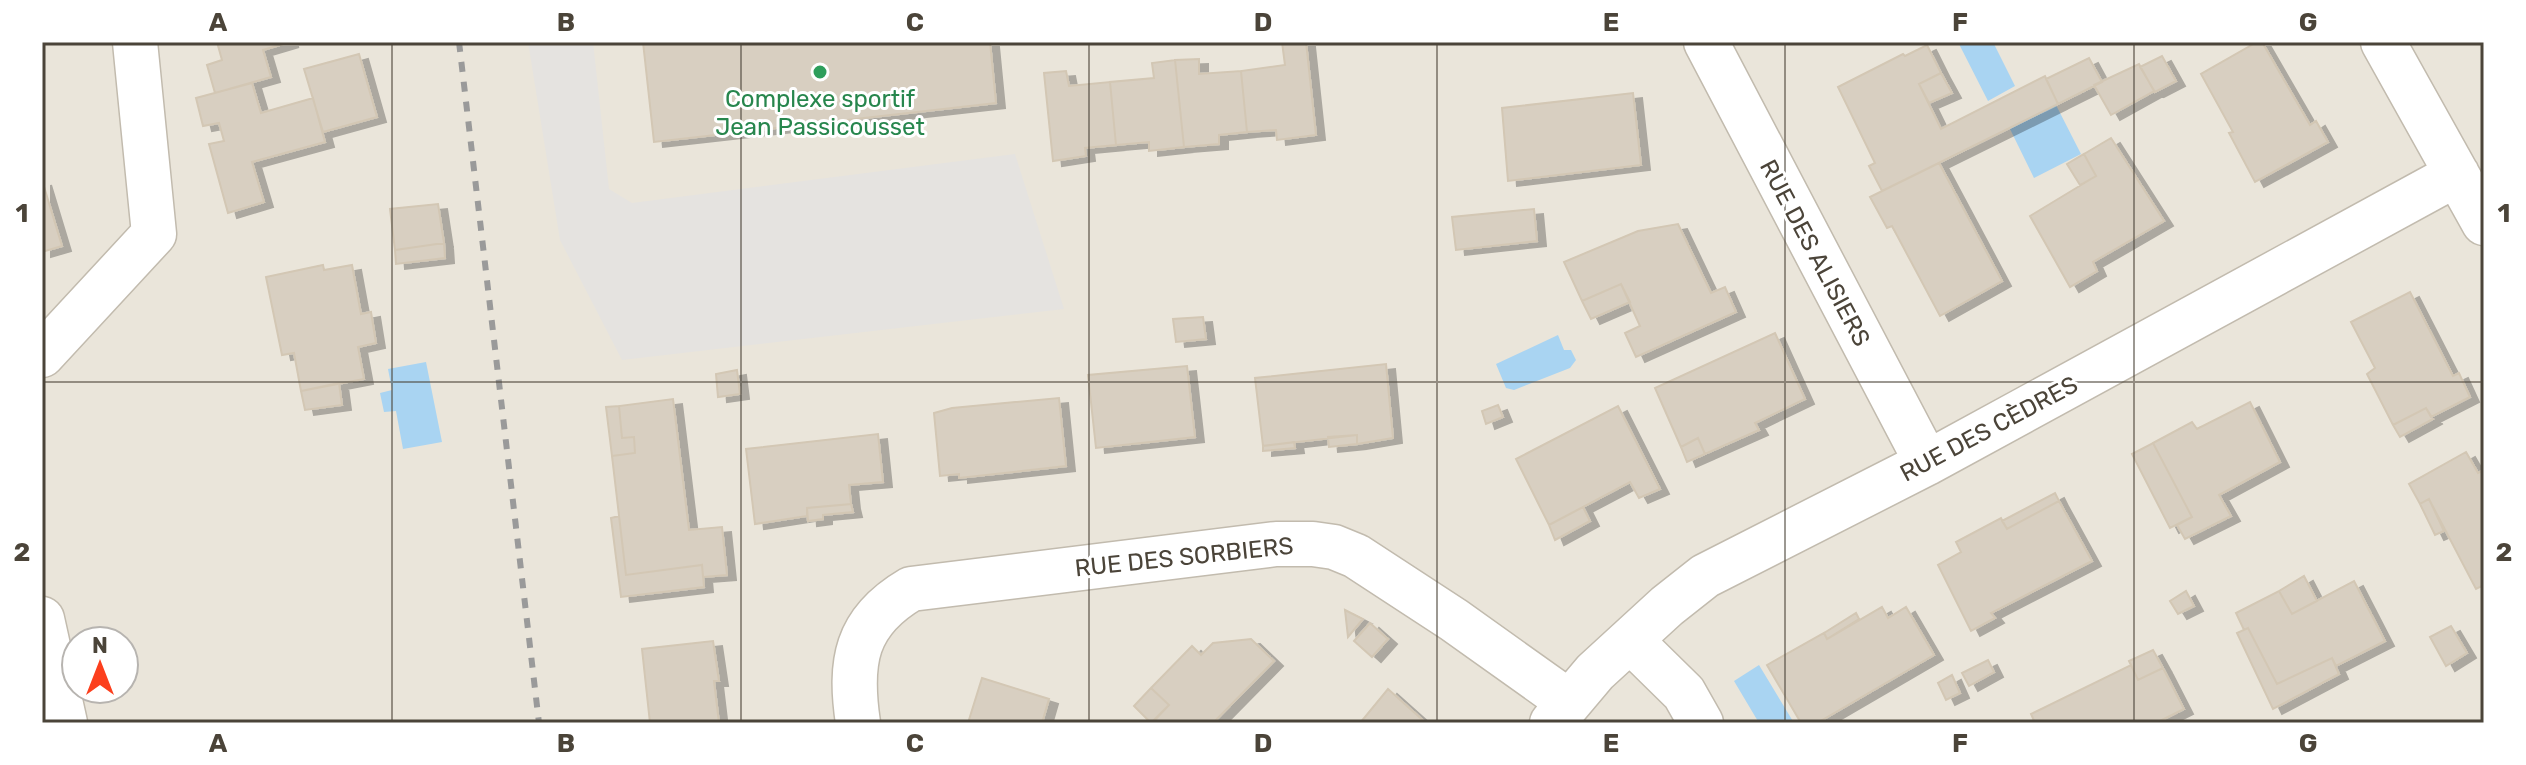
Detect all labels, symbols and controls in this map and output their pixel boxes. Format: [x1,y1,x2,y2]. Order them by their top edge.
text: A [209,7,228,38]
text: B [557,7,575,38]
text: C [906,7,924,38]
text: D [1254,7,1272,38]
text: E [1603,7,1619,38]
text: F [1952,7,1968,38]
text: G [2299,7,2317,38]
marker: Complexe sportif Jean Passicousset [811,63,829,81]
place label: Complexe sportif Jean Passicousset [715,85,925,141]
street label: RUE DES ALISIERS [1754,155,1876,351]
text: 1 [16,198,28,229]
text: 1 [2498,198,2510,229]
street label: RUE DES CÈDRES [1895,370,2083,488]
street label: RUE DES SORBIERS [1073,532,1295,582]
text: 2 [14,537,30,568]
text: 2 [2496,537,2512,568]
north arrow [60,625,140,705]
text: N [92,632,108,659]
text: A [209,728,228,759]
text: B [557,728,575,759]
text: C [906,728,924,759]
text: D [1254,728,1272,759]
text: E [1603,728,1619,759]
text: F [1952,728,1968,759]
text: G [2299,728,2317,759]

